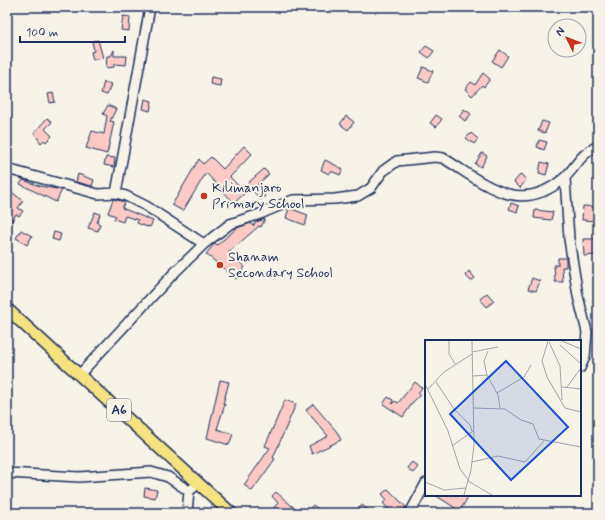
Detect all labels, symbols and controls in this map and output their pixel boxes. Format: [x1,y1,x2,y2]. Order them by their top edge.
scale bar [20,18,125,44]
north arrow [547,18,587,58]
text: N [553,24,568,39]
text: 100 m [26,25,58,41]
place label: Kilimanjaro Primary School [212,179,305,213]
marker: Kilimanjaro Primary School [199,191,209,201]
place label: Shanam Secondary School [228,248,333,282]
marker: Shanam Secondary School [215,260,225,270]
inset map [425,340,581,496]
road number: A6 [107,399,131,421]

